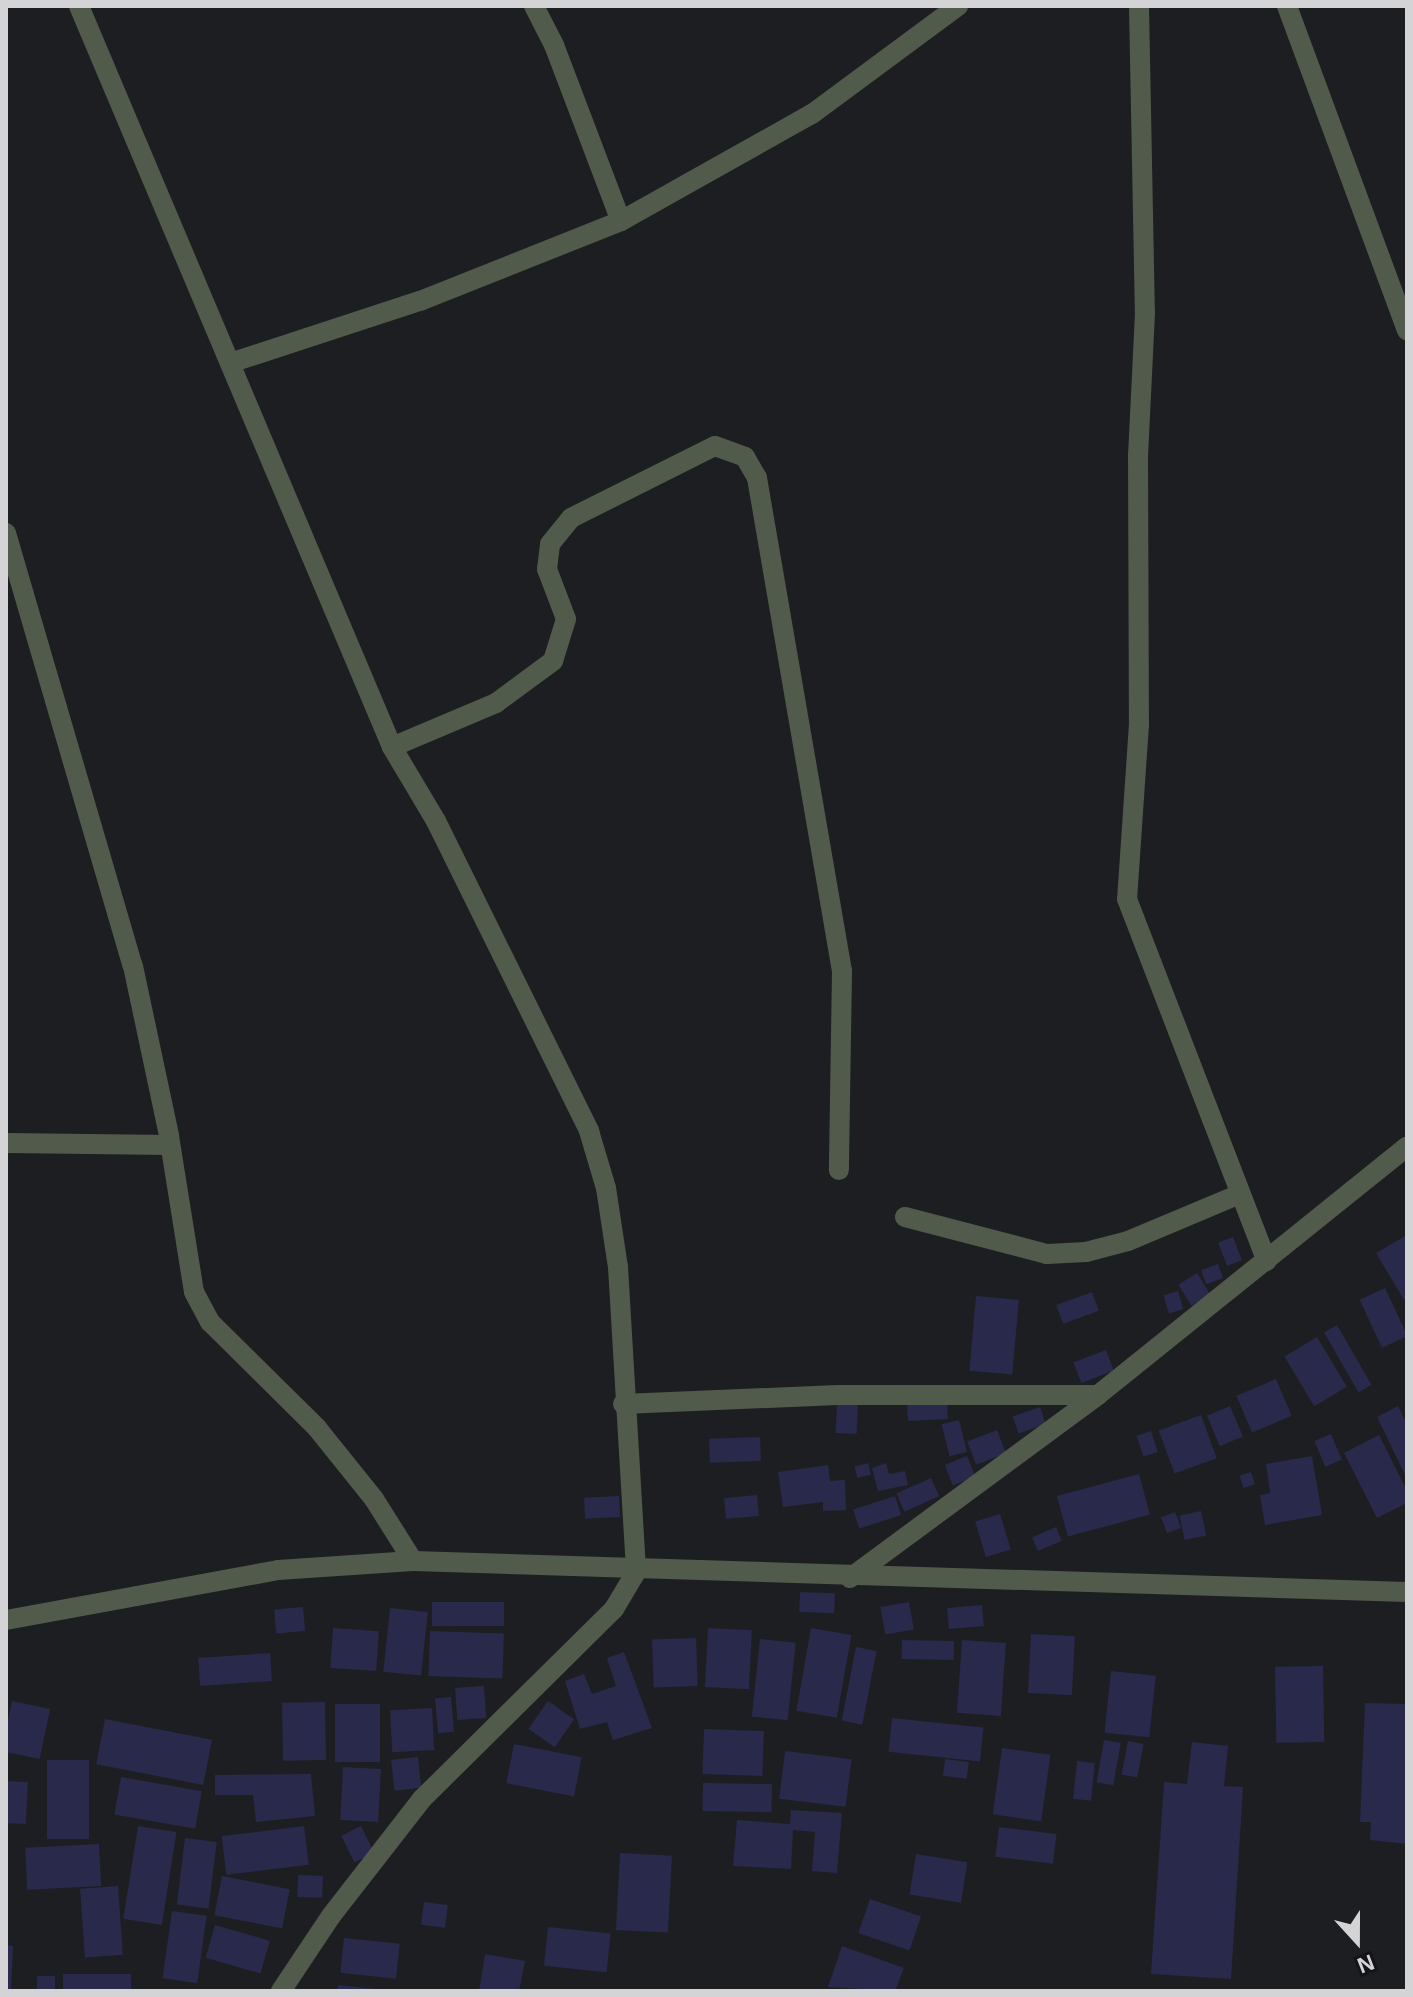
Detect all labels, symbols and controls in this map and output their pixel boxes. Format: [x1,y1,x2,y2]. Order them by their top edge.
north arrow [1317,1901,1397,1981]
text: N [1354,1949,1378,1978]

